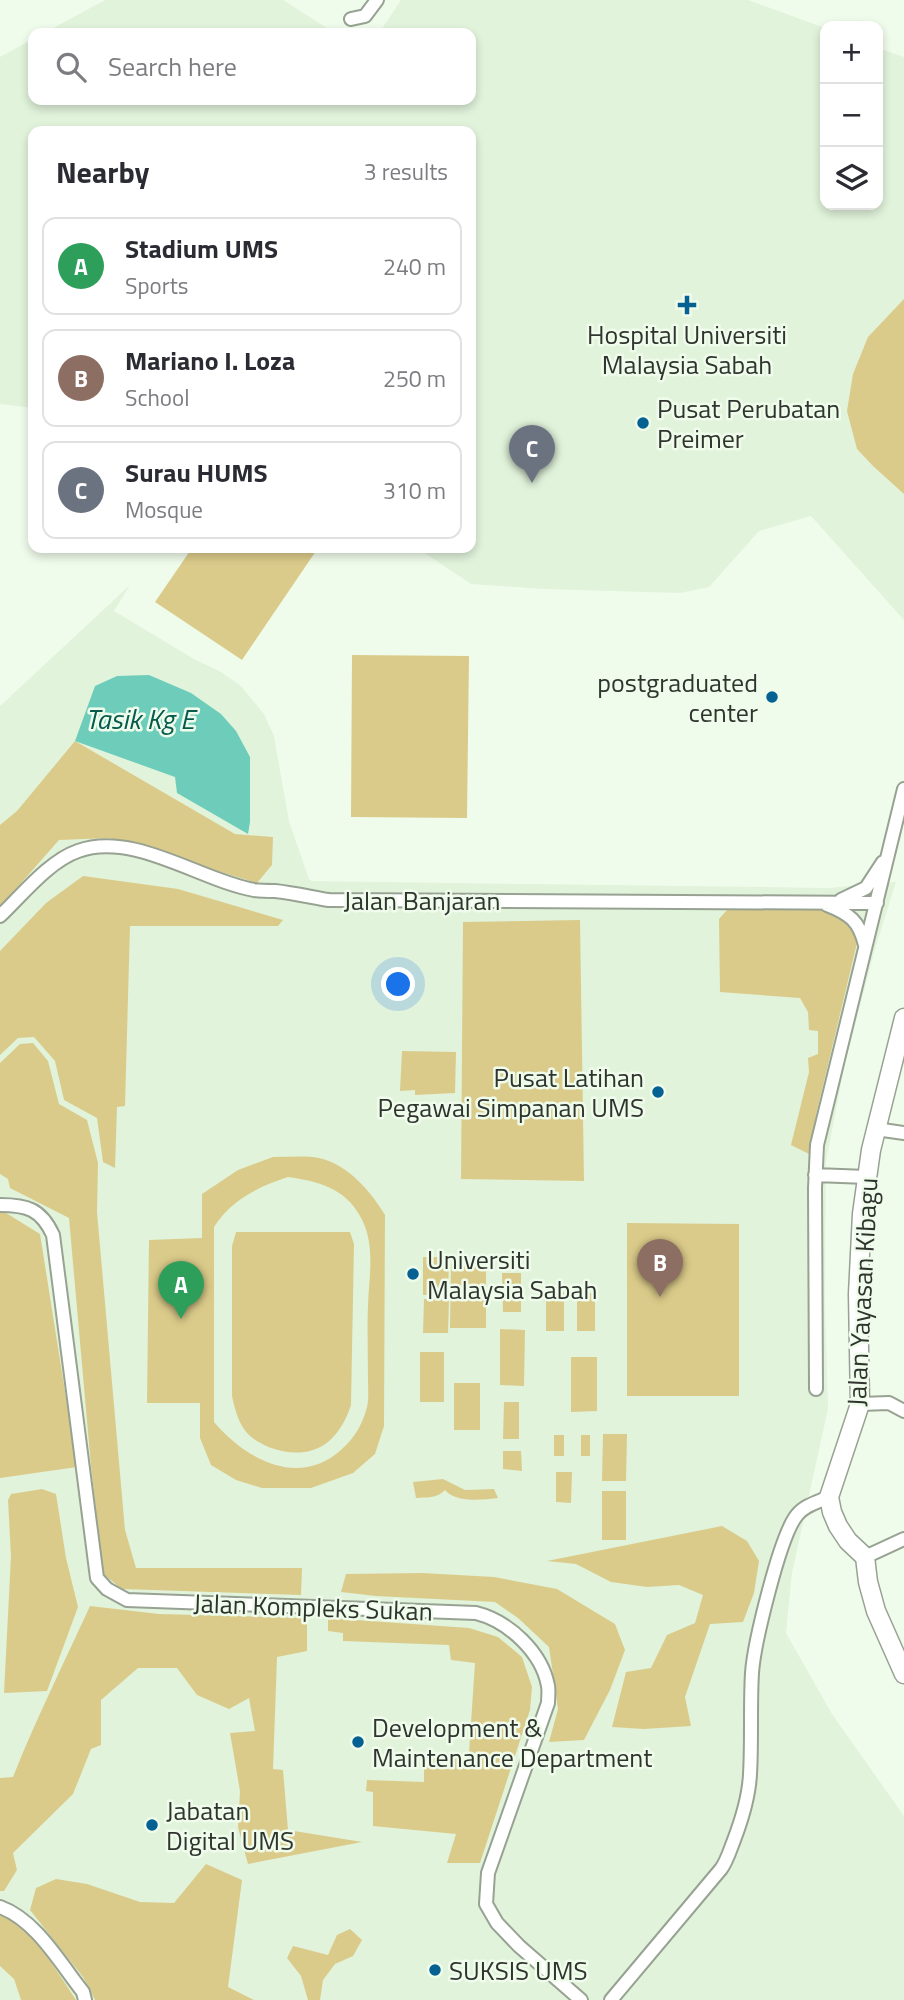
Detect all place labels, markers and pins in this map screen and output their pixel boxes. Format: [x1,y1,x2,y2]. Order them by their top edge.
marker: Hospital Universiti Malaysia Sabah [677,295,697,315]
place label: Hospital Universiti Malaysia Sabah [587,315,787,384]
place label: Pusat Perubatan Preimer [657,389,840,458]
marker: Pusat Perubatan Preimer [635,415,651,431]
pin: C [509,425,555,483]
place label: postgraduated center [597,663,758,732]
marker: postgraduated center [764,689,780,705]
place label: Pusat Latihan Pegawai Simpanan UMS [377,1058,644,1127]
marker: Pusat Latihan Pegawai Simpanan UMS [650,1084,666,1100]
pin: B [637,1239,683,1297]
place label: Universiti Malaysia Sabah [427,1240,597,1309]
pin: A [158,1261,204,1319]
marker: Universiti Malaysia Sabah [405,1266,421,1282]
place label: Development & Maintenance Department [372,1708,652,1777]
marker: Development & Maintenance Department [350,1734,366,1750]
place label: Jabatan Digital UMS [166,1791,294,1860]
marker: Jabatan Digital UMS [144,1817,160,1833]
place label: SUKSIS UMS [449,1951,588,1990]
marker: SUKSIS UMS [427,1962,443,1978]

